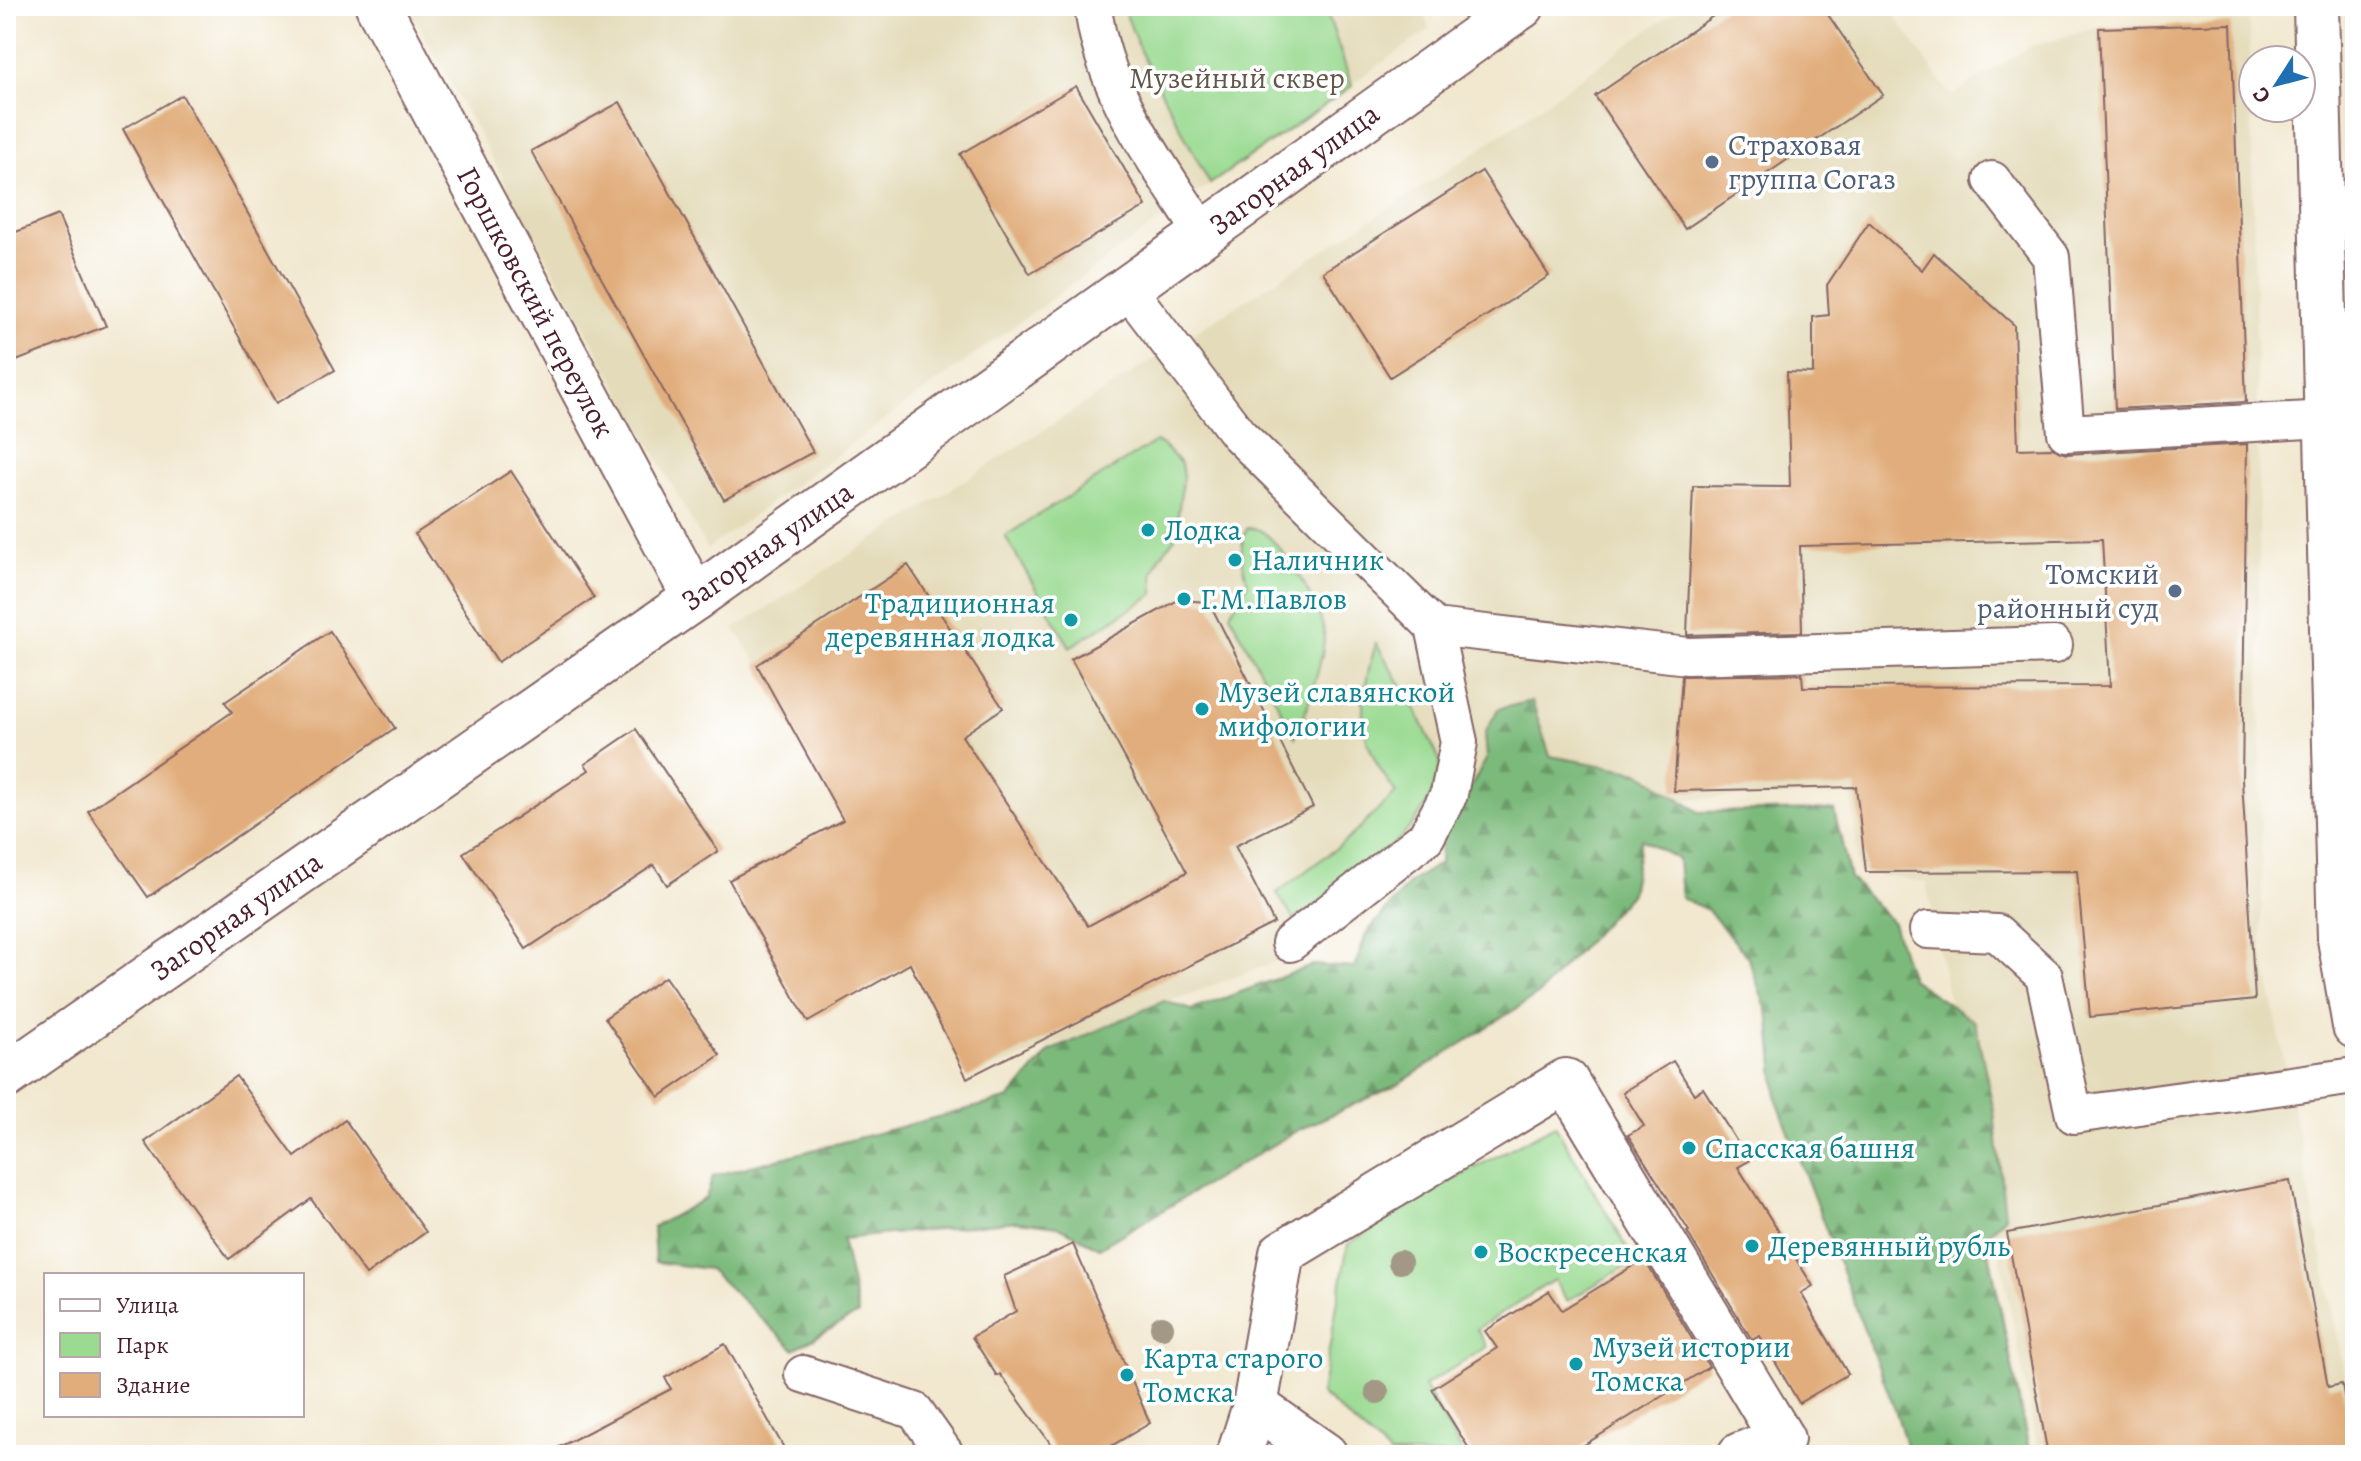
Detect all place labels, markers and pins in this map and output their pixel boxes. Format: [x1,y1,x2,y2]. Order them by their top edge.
place label: Страховая группа Согаз [1728,125,1896,199]
marker: Страховая группа Согаз [1703,153,1721,171]
place label: Лодка [1164,510,1242,550]
marker: Лодка [1139,521,1157,539]
place label: Наличник [1251,540,1384,580]
marker: Наличник [1226,551,1244,569]
place label: Томский районный суд [1977,554,2159,628]
place label: Г.М.Павлов [1200,579,1347,619]
marker: Томский районный суд [2166,582,2184,600]
place label: Традиционная деревянная лодка [825,583,1055,657]
marker: Г.М.Павлов [1175,590,1193,608]
marker: Традиционная деревянная лодка [1062,611,1080,629]
place label: Музей славянской мифологии [1218,672,1455,746]
marker: Музей славянской мифологии [1193,700,1211,718]
place label: Спасская башня [1705,1128,1915,1168]
marker: Спасская башня [1680,1139,1698,1157]
place label: Деревянный рубль [1768,1226,2010,1266]
place label: Воскресенская [1497,1232,1688,1272]
marker: Деревянный рубль [1743,1237,1761,1255]
marker: Воскресенская [1472,1243,1490,1261]
place label: Музей истории Томска [1592,1327,1790,1401]
place label: Карта старого Томска [1143,1338,1323,1412]
marker: Музей истории Томска [1567,1355,1585,1373]
marker: Карта старого Томска [1118,1366,1136,1384]

